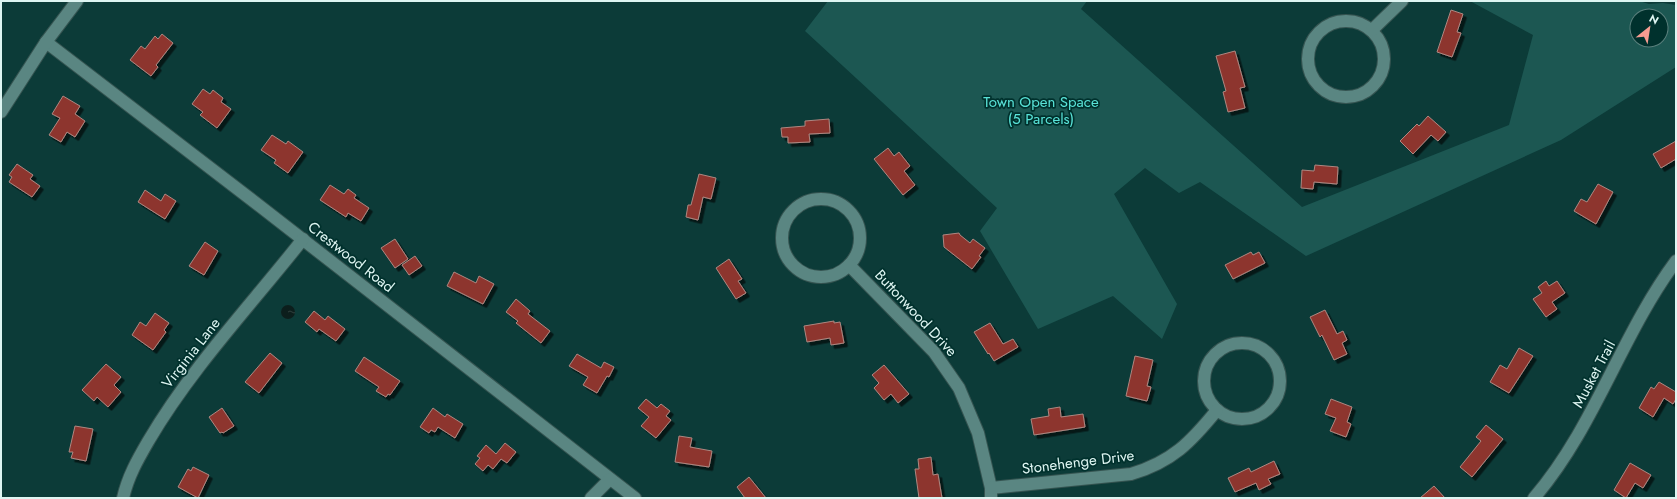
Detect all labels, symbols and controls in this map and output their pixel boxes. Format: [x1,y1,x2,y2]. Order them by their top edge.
north arrow [1629,8,1669,48]
text: N [1646,10,1662,28]
park label: Town Open Space (5 Parcels) [983,91,1099,130]
street label: Crestwood Road [303,216,399,298]
street label: Buttonwood Drive [870,264,962,362]
street label: Virginia Lane [156,313,226,393]
street label: Musket Trail [1567,336,1621,412]
street label: Stonehenge Drive [1020,444,1136,480]

